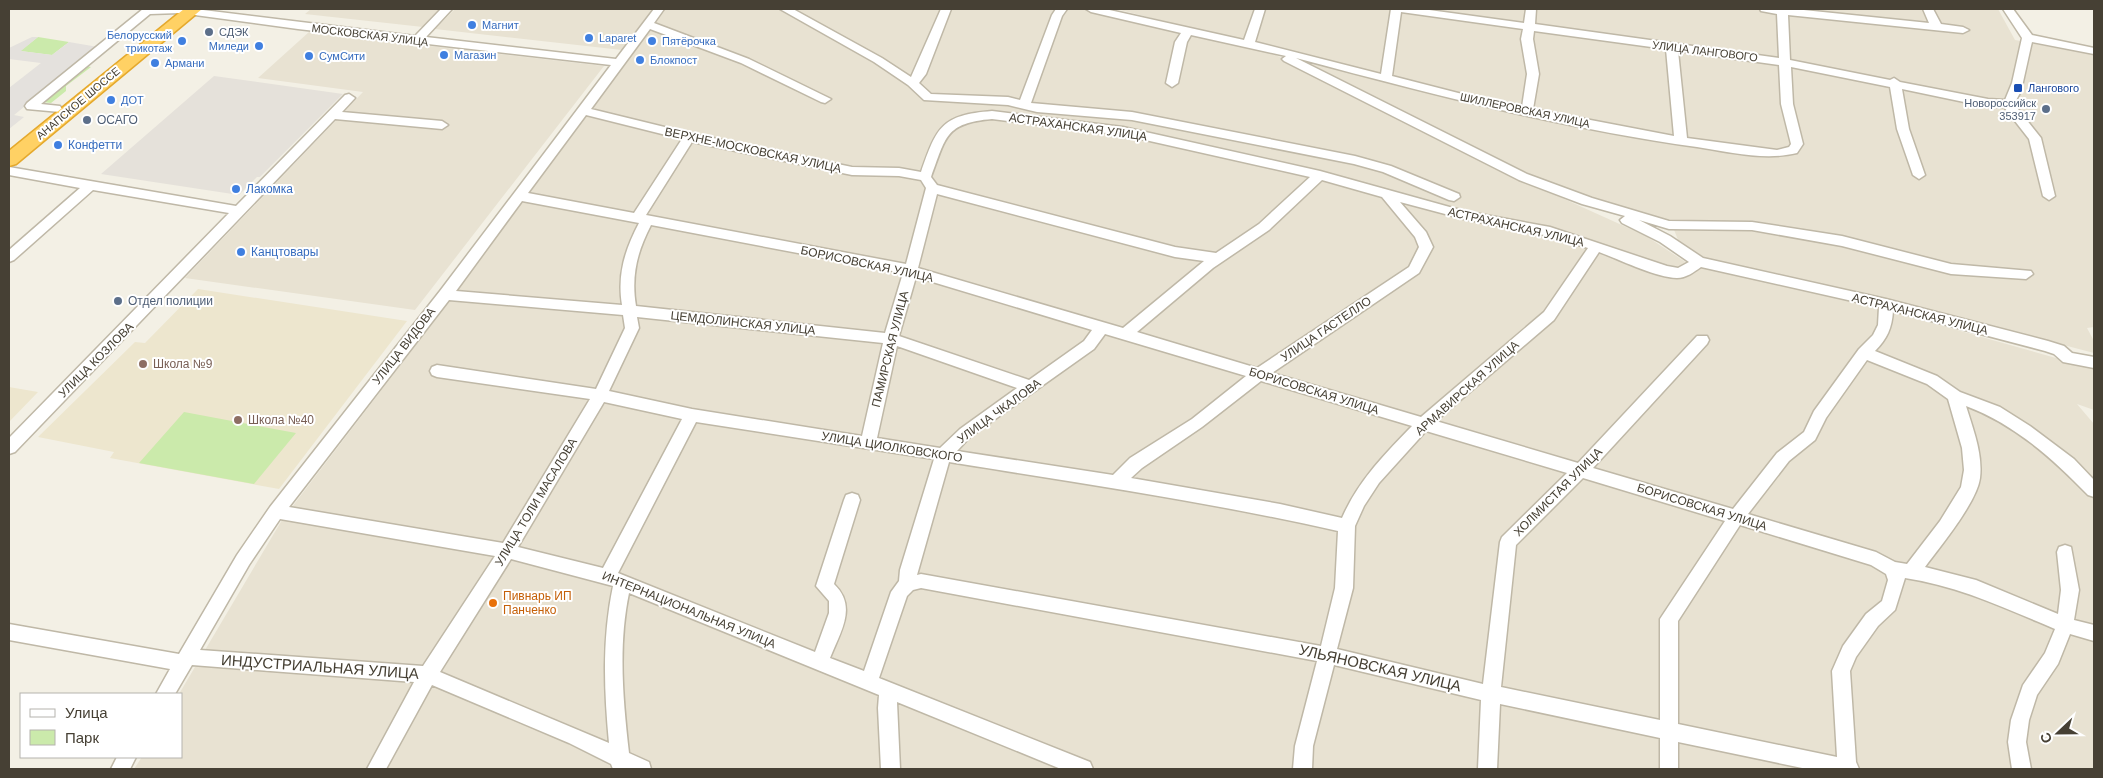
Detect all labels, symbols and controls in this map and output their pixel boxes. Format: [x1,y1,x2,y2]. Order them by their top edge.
marker: Магнит [466,19,478,31]
place label: Магнит [482,19,519,31]
street label: МОСКОВСКАЯ УЛИЦА [311,22,430,48]
marker: СДЭК [203,26,215,38]
place label: СДЭК [219,26,249,38]
place label: Белорусский трикотаж [107,29,173,54]
marker: Laparet [583,32,595,44]
place label: Laparet [599,32,636,44]
marker: Белорусский трикотаж [176,35,188,47]
marker: Пятёрочка [646,35,658,47]
place label: Пятёрочка [662,35,717,47]
street label: УЛИЦА ЛАНГОВОГО [1652,39,1759,63]
place label: Миледи [209,40,249,52]
marker: Миледи [253,40,265,52]
marker: Магазин [438,49,450,61]
place label: Магазин [454,49,496,61]
marker: СумСити [303,50,315,62]
place label: СумСити [319,50,365,62]
marker: Блокпост [634,54,646,66]
place label: Блокпост [650,54,697,66]
marker: Армани [149,57,161,69]
place label: Армани [165,57,204,69]
street label: АНАПСКОЕ ШОССЕ [34,65,122,141]
marker: Лангового [2012,82,2024,94]
place label: Лангового [2028,82,2079,94]
street label: ШИЛЛЕРОВСКАЯ УЛИЦА [1459,90,1592,130]
marker: ДОТ [105,94,117,106]
place label: ДОТ [121,94,144,106]
place label: Новороссийск 353917 [1964,97,2036,122]
marker: Новороссийск 353917 [2040,103,2052,115]
street label: АСТРАХАНСКАЯ УЛИЦА [1008,110,1148,144]
place label: ОСАГО [97,113,138,127]
marker: ОСАГО [81,114,93,126]
street label: ВЕРХНЕ-МОСКОВСКАЯ УЛИЦА [663,124,843,176]
place label: Конфетти [68,138,122,152]
marker: Конфетти [52,139,64,151]
place label: Лакомка [246,182,293,196]
marker: Лакомка [230,183,242,195]
street label: АСТРАХАНСКАЯ УЛИЦА [1446,204,1586,250]
street label: БОРИСОВСКАЯ УЛИЦА [799,243,935,285]
place label: Канцтовары [251,245,318,259]
marker: Канцтовары [235,246,247,258]
street label: ПАМИРСКАЯ УЛИЦА [869,289,911,409]
street label: АСТРАХАНСКАЯ УЛИЦА [1851,290,1989,338]
place label: Отдел полиции [128,294,213,308]
street label: УЛИЦА ГАСТЕЛЛО [1278,294,1374,364]
marker: Отдел полиции [112,295,124,307]
street label: УЛИЦА ВИДОВА [370,305,438,387]
street label: ЦЕМДОЛИНСКАЯ УЛИЦА [670,308,816,338]
street label: УЛИЦА КОЗЛОВА [56,320,136,400]
street label: АРМАВИРСКАЯ УЛИЦА [1412,338,1522,438]
place label: Школа №9 [153,357,213,371]
marker: Школа №9 [137,358,149,370]
street label: БОРИСОВСКАЯ УЛИЦА [1247,365,1381,417]
street label: УЛИЦА ЧКАЛОВА [954,376,1044,446]
place label: Школа №40 [248,413,314,427]
marker: Школа №40 [232,414,244,426]
street label: УЛИЦА ЦИОЛКОВСКОГО [821,429,963,465]
street label: УЛИЦА ТОЛИ МАСАЛОВА [492,435,580,569]
street label: ХОЛМИСТАЯ УЛИЦА [1511,445,1605,539]
street label: БОРИСОВСКАЯ УЛИЦА [1635,481,1769,533]
street label: ИНТЕРНАЦИОНАЛЬНАЯ УЛИЦА [600,569,778,651]
place label: Пивнарь ИП Панченко [503,589,572,617]
marker: Пивнарь ИП Панченко [487,597,499,609]
street label: УЛЬЯНОВСКАЯ УЛИЦА [1297,641,1463,694]
street label: ИНДУСТРИАЛЬНАЯ УЛИЦА [220,651,420,682]
legend [20,693,182,758]
text: Улица [65,704,108,721]
north arrow [2033,708,2083,758]
text: Парк [65,729,99,746]
text: С [2037,730,2055,746]

